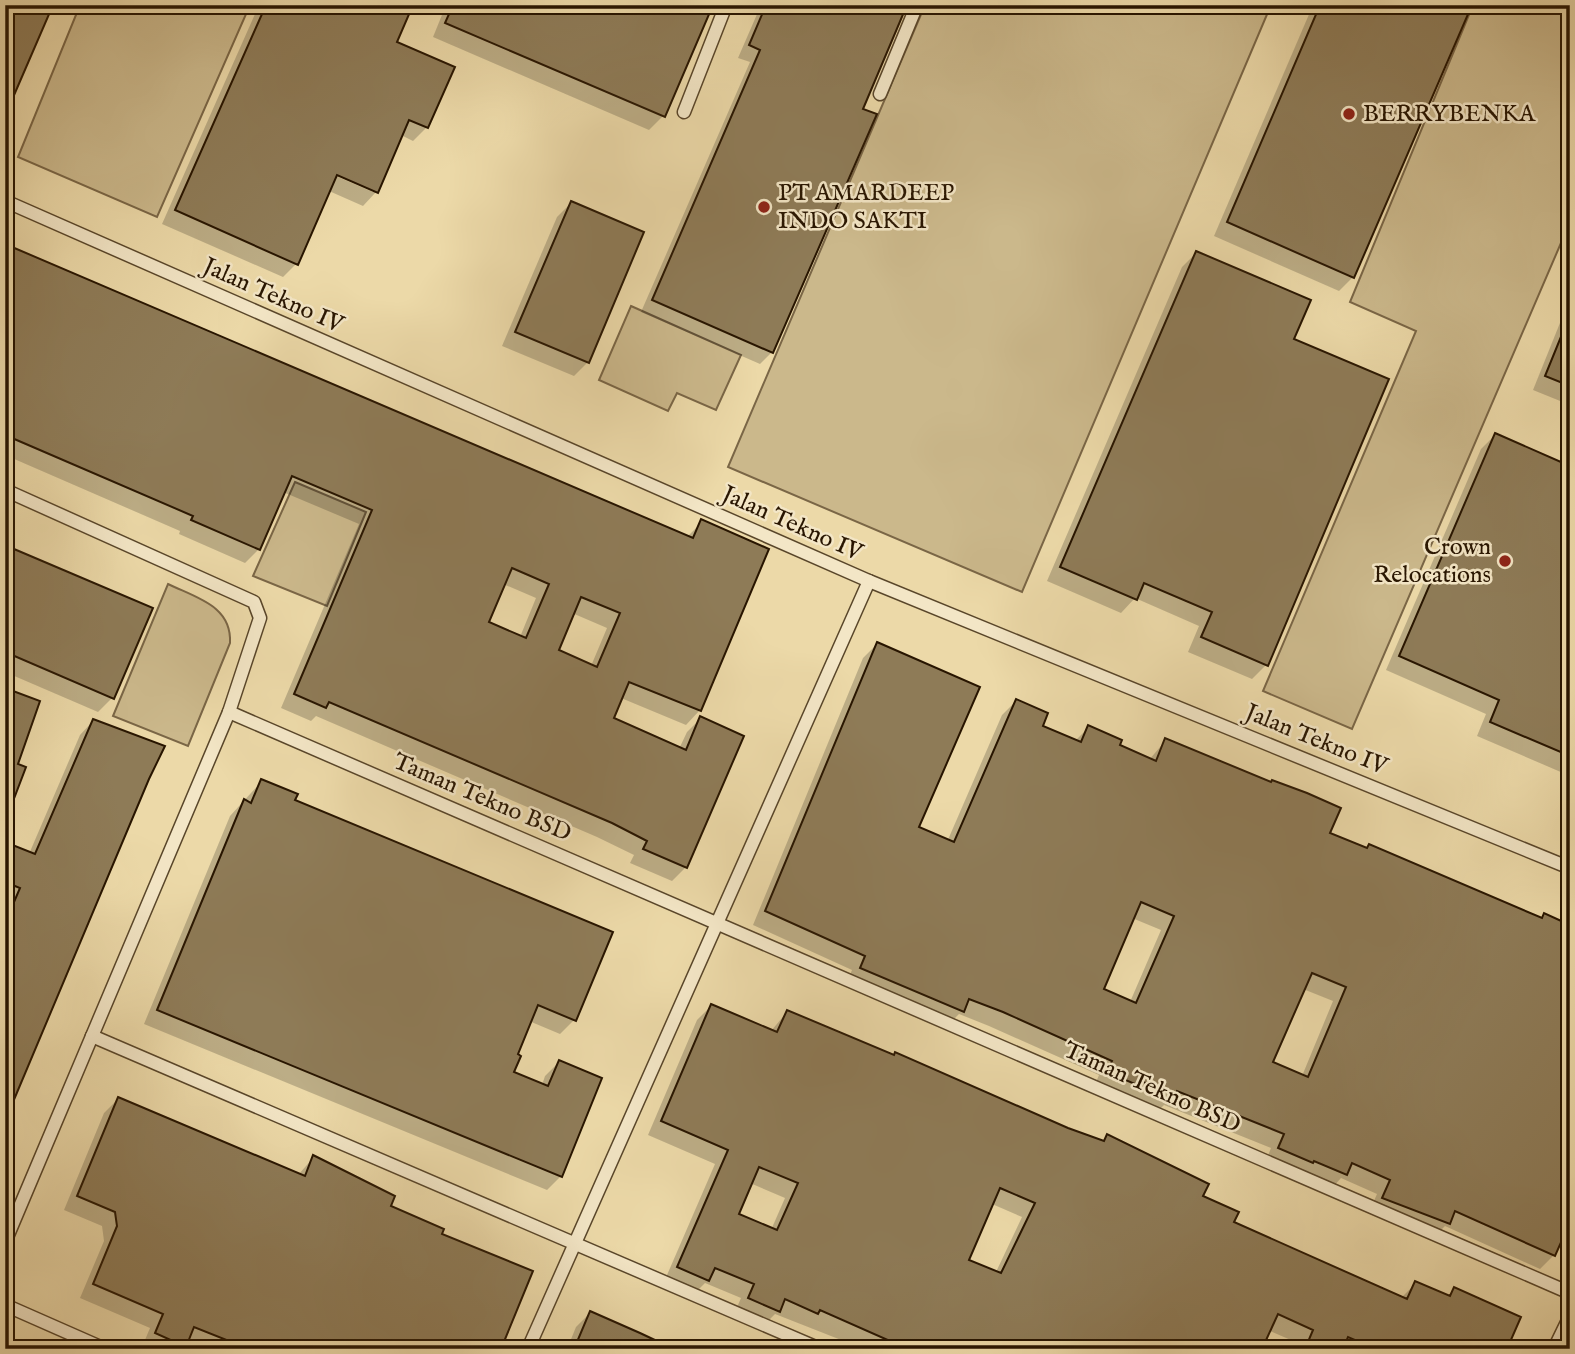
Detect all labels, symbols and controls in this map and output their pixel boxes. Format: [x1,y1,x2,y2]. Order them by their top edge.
place label: BERRYBENKA [1363,99,1536,130]
marker: BERRYBENKA [1341,106,1357,122]
place label: PT AMARDEEP INDO SAKTI [778,178,954,237]
marker: PT AMARDEEP INDO SAKTI [756,199,772,215]
street label: Jalan Tekno IV [195,250,349,341]
street label: Jalan Tekno IV [714,478,868,569]
place label: Crown Relocations [1373,532,1491,591]
marker: Crown Relocations [1497,553,1513,569]
street label: Jalan Tekno IV [1238,696,1393,783]
street label: Taman Tekno BSD [388,746,576,850]
street label: Taman Tekno BSD [1059,1035,1245,1141]

